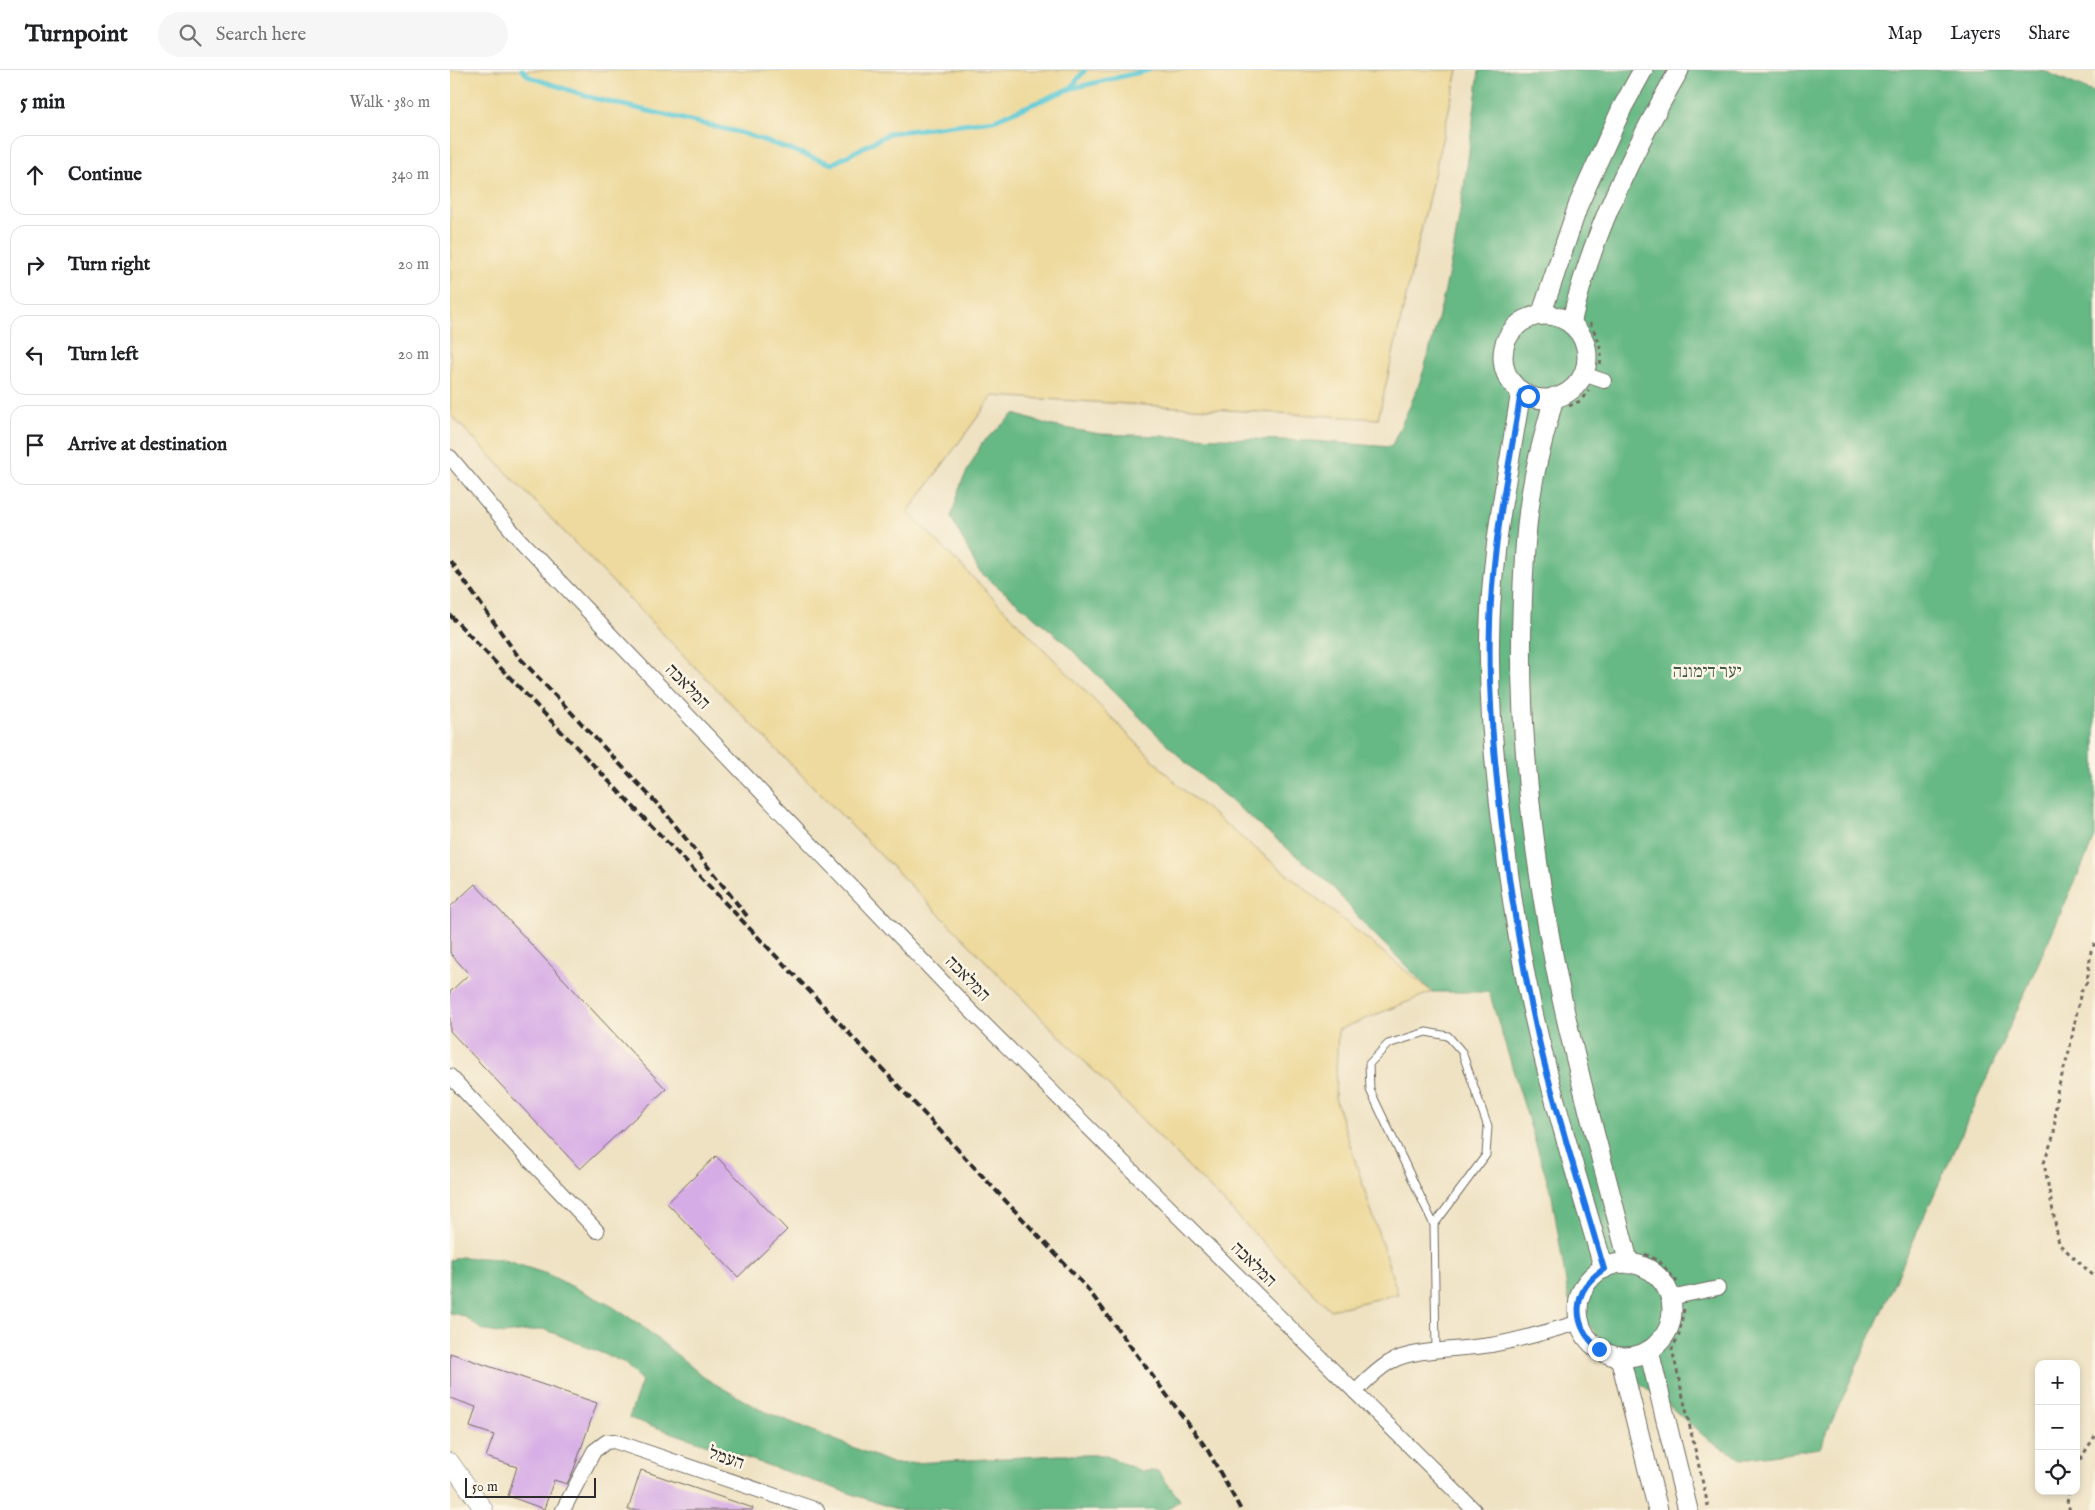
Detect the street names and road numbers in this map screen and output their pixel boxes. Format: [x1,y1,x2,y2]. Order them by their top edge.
street label: המלאכה [659,659,715,715]
street label: המלאכה [939,951,995,1007]
street label: המלאכה [1225,1237,1281,1293]
street label: העמל [705,1442,747,1476]

